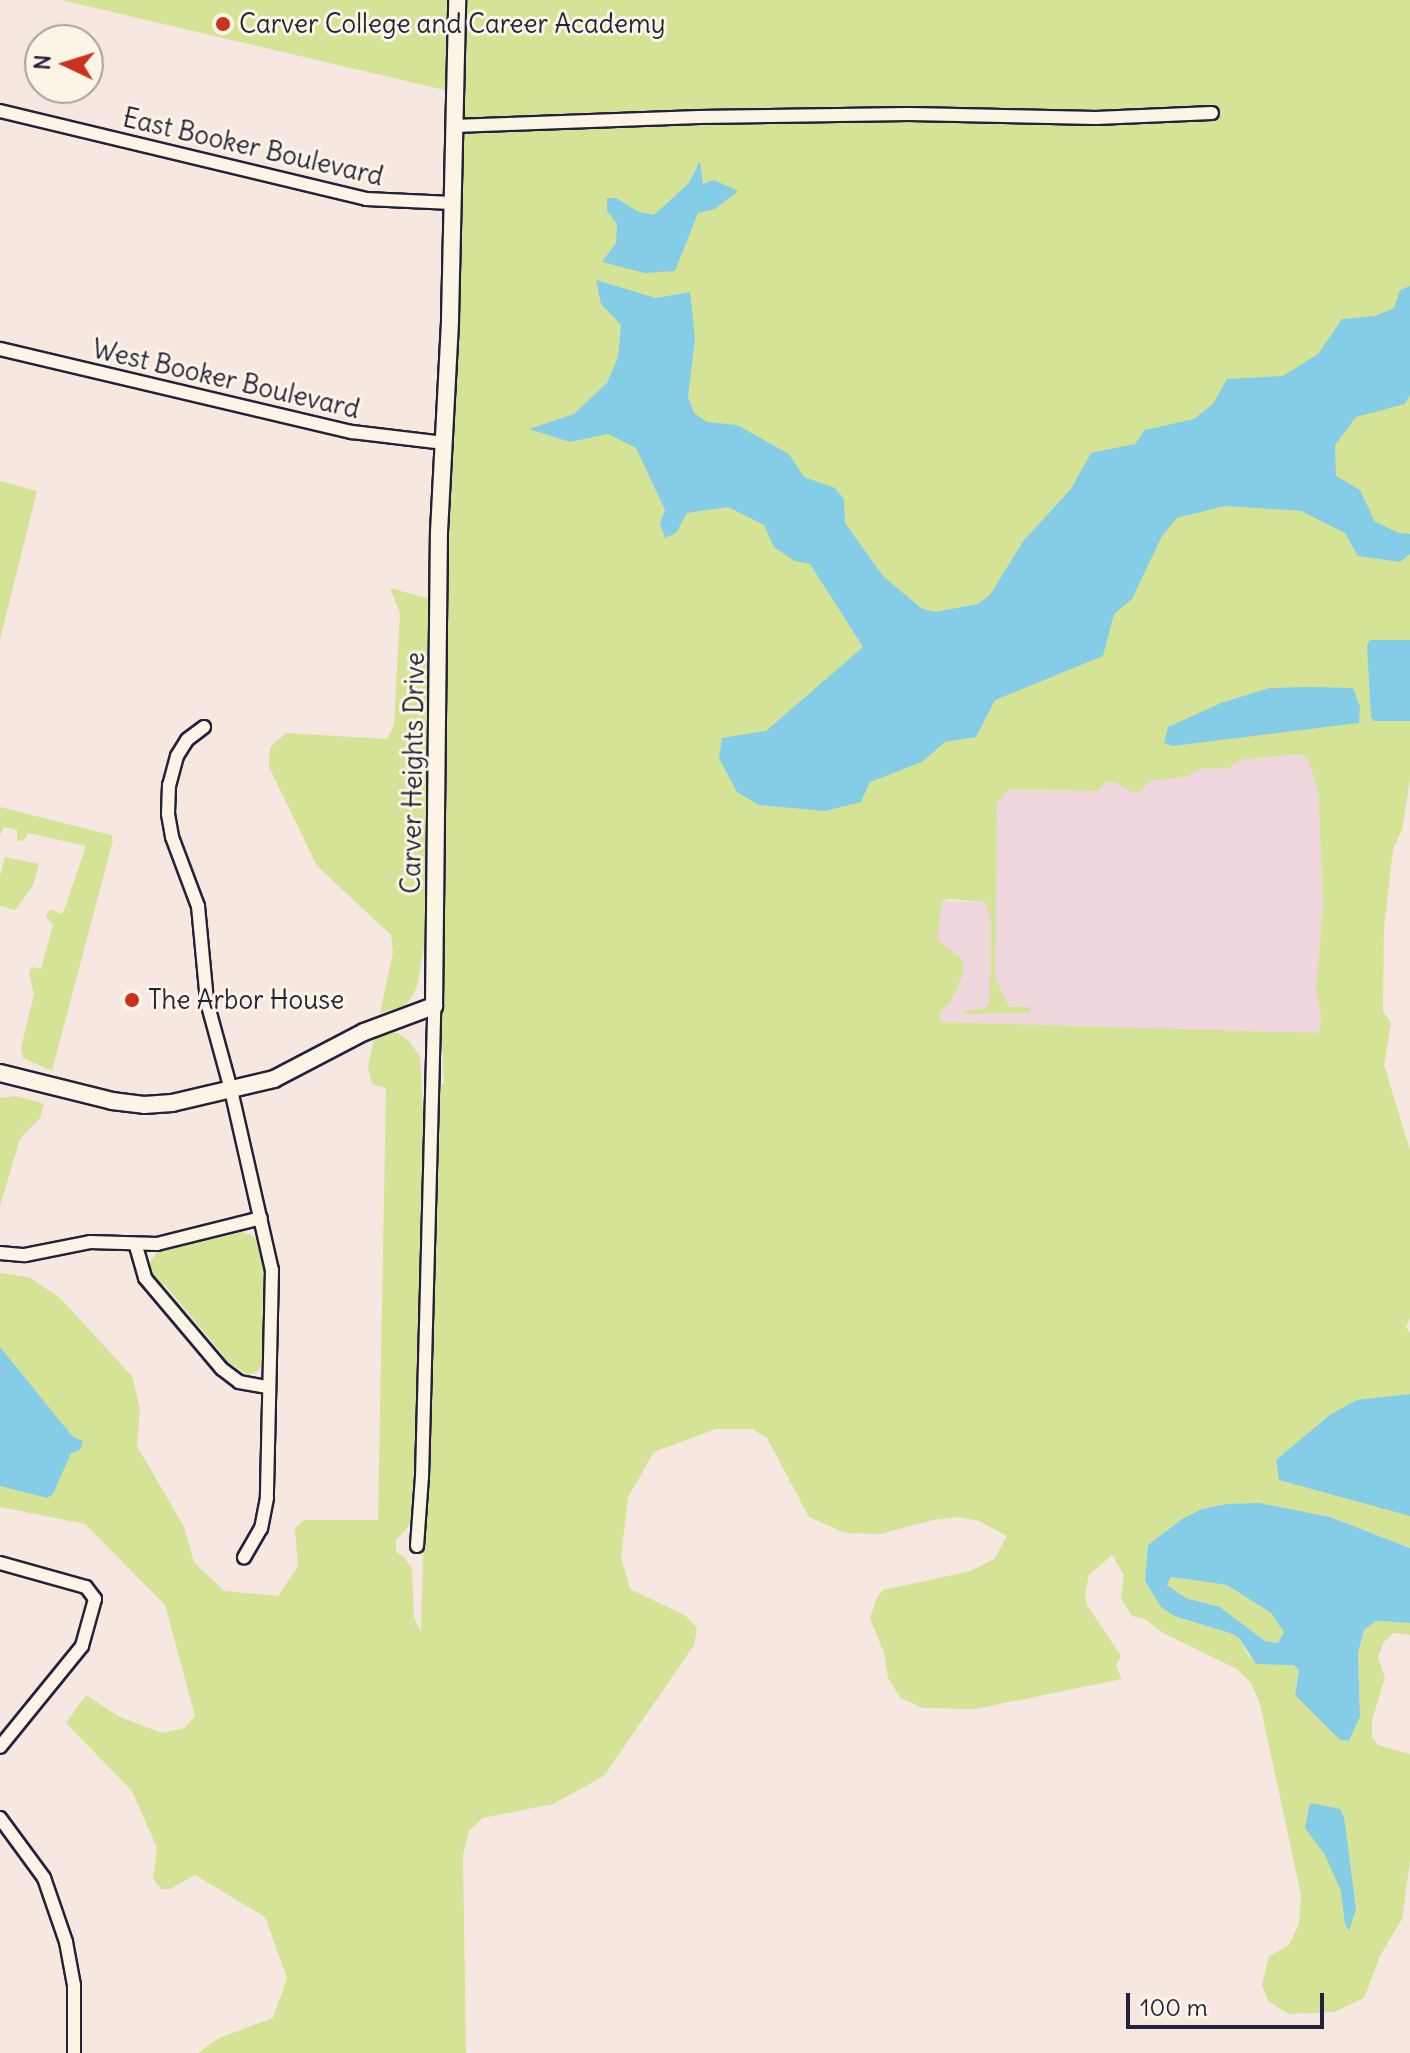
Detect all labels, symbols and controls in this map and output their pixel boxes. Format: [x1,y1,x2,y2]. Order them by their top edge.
place label: Carver College and Career Academy [239,8,665,40]
marker: Carver College and Career Academy [214,15,232,33]
north arrow [24,24,104,104]
text: N [28,54,57,71]
street label: East Booker Boulevard [120,102,386,192]
street label: West Booker Boulevard [89,333,363,425]
street label: Carver Heights Drive [395,652,431,894]
place label: The Arbor House [148,984,344,1016]
marker: The Arbor House [123,991,141,1009]
scale bar [1130,1977,1328,2027]
text: 100 m [1140,1992,1208,2022]

